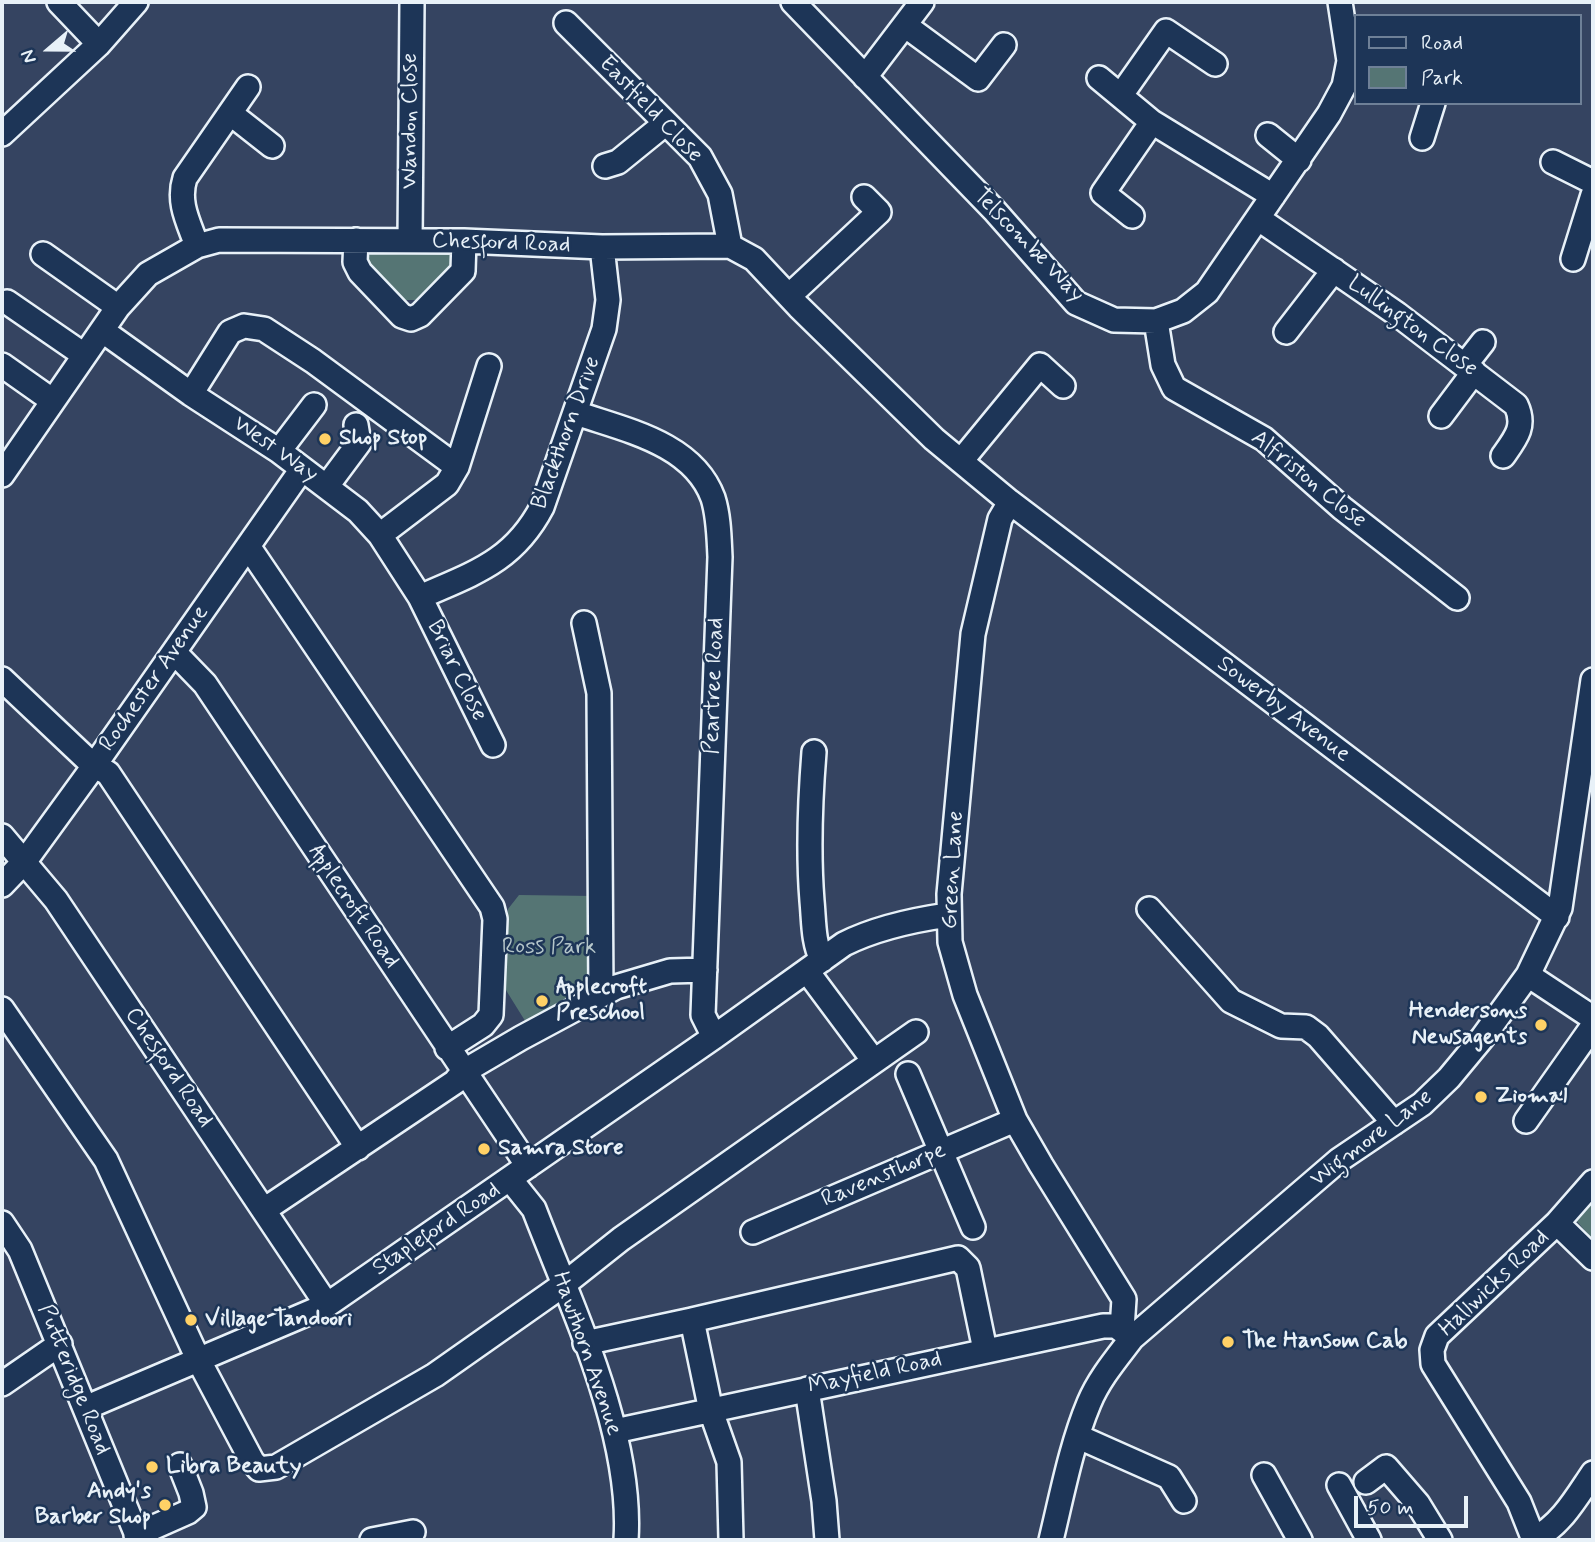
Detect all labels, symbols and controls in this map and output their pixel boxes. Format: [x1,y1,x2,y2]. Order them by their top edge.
north arrow [14,14,84,84]
legend [1354,14,1581,105]
text: Road [1421,29,1463,57]
text: N [15,46,43,67]
street label: Eastfield Close [592,51,708,169]
street label: Wandon Close [397,53,425,189]
text: Park [1421,64,1463,92]
street label: Telscombe Way [967,183,1089,309]
street label: Chesford Road [431,228,571,260]
street label: Lullington Close [1341,270,1483,384]
street label: Blackthorn Drive [527,353,607,513]
street label: West Way [227,411,323,489]
place label: Shop Stop [339,425,427,453]
street label: Alfriston Close [1245,425,1371,535]
marker: Shop Stop [317,431,333,447]
street label: Rochester Avenue [94,601,216,757]
street label: Briar Close [420,616,492,726]
street label: Peartree Road [699,617,731,755]
street label: Sowerby Avenue [1211,651,1355,769]
street label: Green Lane [937,810,971,930]
street label: Applecroft Road [301,840,405,974]
park label: Ross Park [502,934,596,962]
place label: Applecroft Preschool [556,974,647,1028]
marker: Applecroft Preschool [534,993,550,1009]
place label: Hendersons Newsagents [1409,998,1527,1052]
street label: Chesford Road [118,1003,218,1133]
marker: Hendersons Newsagents [1533,1017,1549,1033]
place label: Ziomal [1495,1083,1567,1111]
street label: Wigmore Lane [1306,1084,1438,1194]
marker: Ziomal [1473,1089,1489,1105]
place label: Samra Store [498,1135,624,1163]
street label: Ravensthorpe [818,1138,950,1214]
marker: Samra Store [476,1141,492,1157]
street label: Stapleford Road [368,1177,506,1283]
street label: Hallwicks Road [1434,1225,1556,1343]
street label: Hawthorn Avenue [545,1269,627,1439]
street label: Putteridge Road [30,1301,116,1459]
place label: Village Tandoori [205,1306,352,1334]
marker: Village Tandoori [183,1312,199,1328]
place label: The Hansom Cab [1242,1328,1408,1356]
marker: The Hansom Cab [1220,1334,1236,1350]
street label: Mayfield Road [806,1346,944,1402]
place label: Libra Beauty [166,1453,301,1481]
marker: Libra Beauty [144,1459,160,1475]
place label: Andy's Barber Shop [35,1478,151,1532]
scale bar [1357,1482,1471,1526]
text: 50 m [1367,1494,1414,1522]
marker: Andy's Barber Shop [157,1497,173,1513]

